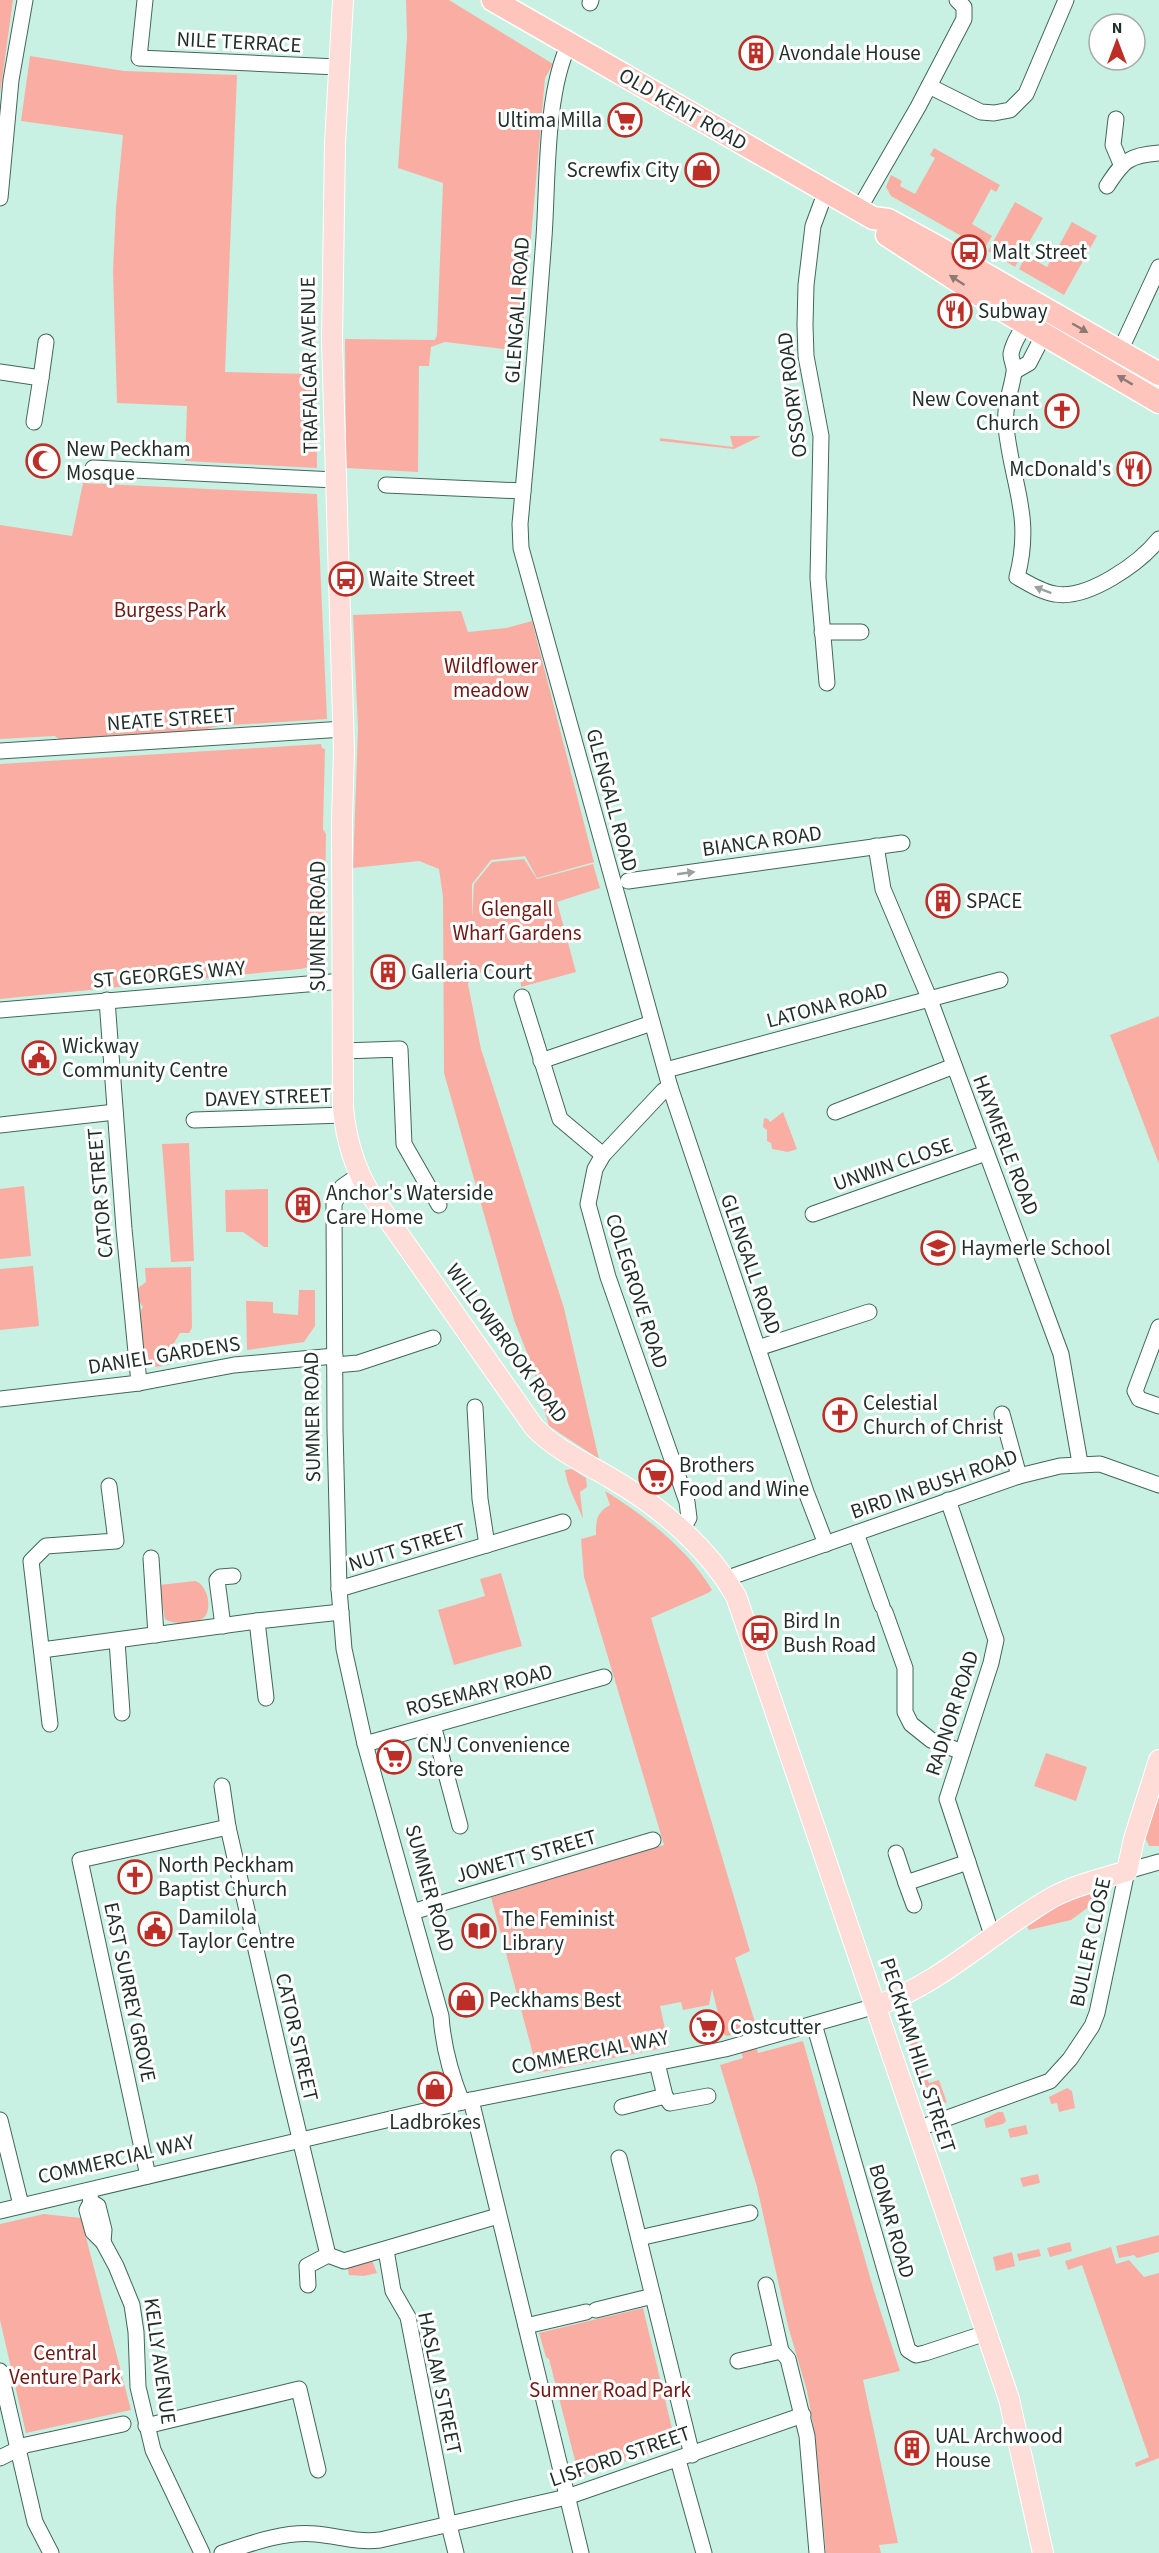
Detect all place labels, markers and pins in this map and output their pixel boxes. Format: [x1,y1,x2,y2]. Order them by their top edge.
building icon: Avondale House [738,35,774,71]
place label: Avondale House [779,38,921,68]
supermarket icon: Ultima Milla [607,102,643,138]
place label: Ultima Milla [497,105,602,135]
shop icon: Screwfix City [684,152,720,188]
place label: Screwfix City [567,155,679,185]
bus stop icon: Malt Street [951,234,987,270]
place label: Malt Street [992,237,1087,267]
restaurant icon: Subway [937,293,973,329]
place label: Subway [978,296,1048,326]
place label: New Covenant Church [911,384,1039,438]
church icon: New Covenant Church [1044,393,1080,429]
place label: New Peckham Mosque [66,434,191,488]
mosque icon: New Peckham Mosque [25,443,61,479]
restaurant icon: McDonald's [1116,451,1152,487]
place label: McDonald's [1009,454,1111,484]
bus stop icon: Waite Street [328,561,364,597]
place label: Waite Street [369,564,475,594]
building icon: SPACE [925,883,961,919]
place label: SPACE [966,886,1022,916]
building icon: Galleria Court [370,954,406,990]
place label: Galleria Court [411,957,532,987]
place label: Wickway Community Centre [62,1031,228,1085]
public building icon: Wickway Community Centre [21,1040,57,1076]
place label: Anchor's Waterside Care Home [326,1178,493,1232]
building icon: Anchor's Waterside Care Home [285,1187,321,1223]
school or university icon: Haymerle School [920,1230,956,1266]
place label: Haymerle School [961,1233,1111,1263]
place label: Celestial Church of Christ [863,1388,1003,1442]
church icon: Celestial Church of Christ [822,1397,858,1433]
place label: Brothers Food and Wine [679,1450,809,1504]
supermarket icon: Brothers Food and Wine [638,1459,674,1495]
place label: Bird In Bush Road [783,1606,876,1660]
bus stop icon: Bird In Bush Road [742,1615,778,1651]
place label: CNJ Convenience Store [417,1730,570,1784]
supermarket icon: CNJ Convenience Store [376,1739,412,1775]
place label: North Peckham Baptist Church [158,1850,294,1904]
church icon: North Peckham Baptist Church [117,1859,153,1895]
place label: Damilola Taylor Centre [178,1902,295,1956]
place label: The Feminist Library [502,1904,615,1958]
public building icon: Damilola Taylor Centre [137,1911,173,1947]
library icon: The Feminist Library [461,1913,497,1949]
shop icon: Peckhams Best [448,1982,484,2018]
place label: Peckhams Best [489,1985,621,2015]
supermarket icon: Costcutter [689,2009,725,2045]
place label: Costcutter [730,2012,821,2042]
shop icon: Ladbrokes [417,2071,453,2107]
place label: Ladbrokes [389,2107,481,2137]
place label: UAL Archwood House [935,2421,1063,2475]
building icon: UAL Archwood House [894,2430,930,2466]

